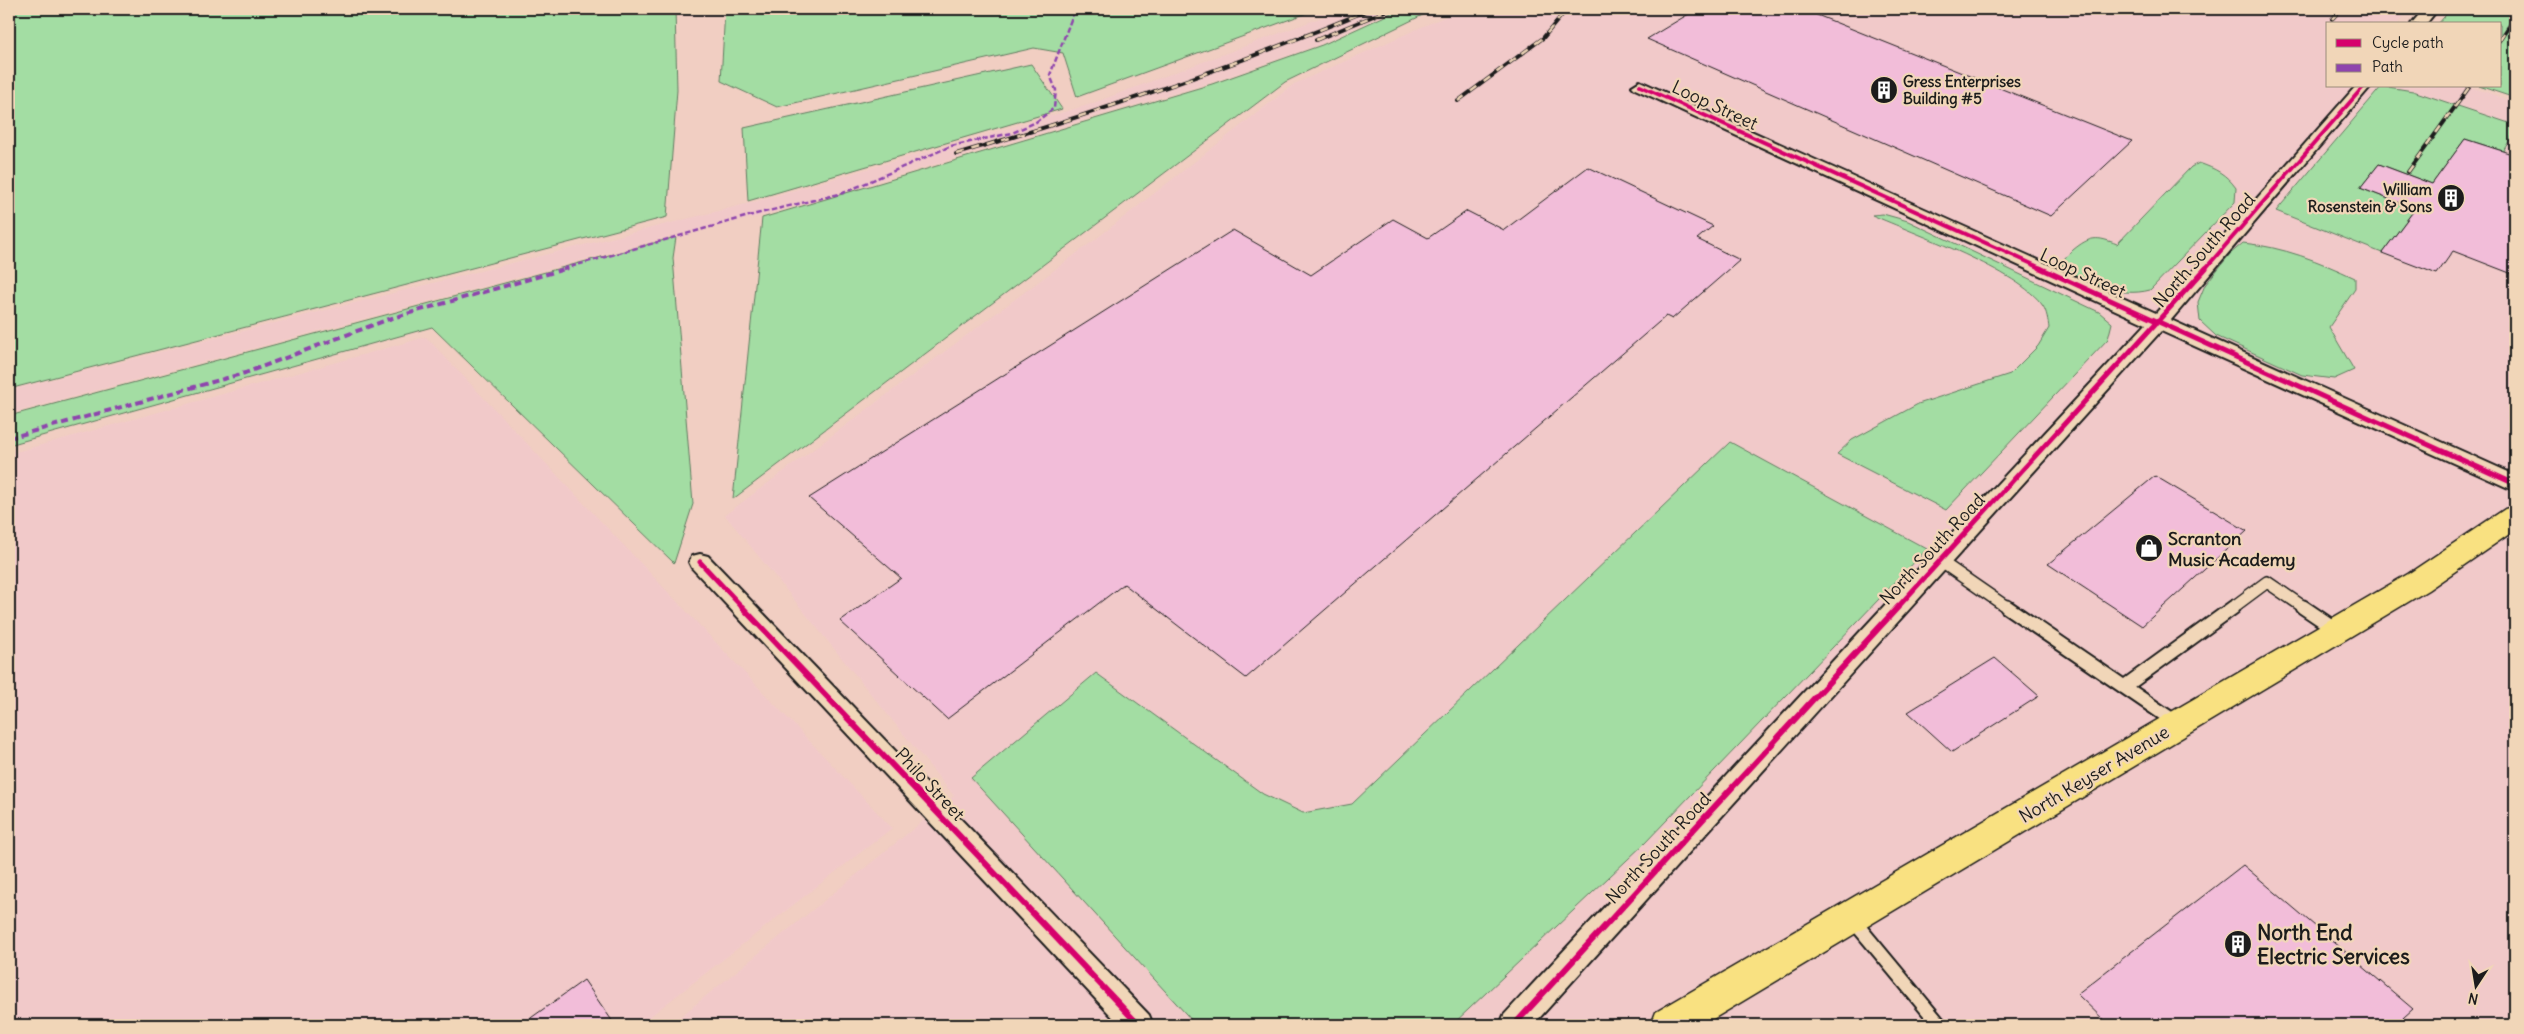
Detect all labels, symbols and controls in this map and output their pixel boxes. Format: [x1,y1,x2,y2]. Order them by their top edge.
legend [2326,22,2502,88]
text: Cycle path [2372,33,2444,52]
text: Path [2372,57,2403,76]
place label: Gress Enterprises Building #5 [1903,72,2021,109]
street label: Loop Street [1668,75,1762,135]
building icon: Gress Enterprises Building #5 [1869,75,1899,105]
place label: William Rosenstein & Sons [2308,180,2432,216]
building icon: William Rosenstein & Sons [2436,183,2466,213]
street label: North South Road [2148,188,2260,312]
street label: Loop Street [2036,243,2130,303]
street label: North South Road [1874,488,1990,610]
place label: Scranton Music Academy [2168,527,2296,571]
shop icon: Scranton Music Academy [2134,533,2164,563]
street label: North Keyser Avenue [2015,720,2173,828]
street label: Philo Street [890,743,970,825]
street label: North South Road [1600,787,1716,909]
place label: North End Electric Services [2257,919,2410,970]
building icon: North End Electric Services [2223,929,2253,959]
north arrow [2452,962,2502,1012]
text: N [2467,989,2480,1009]

